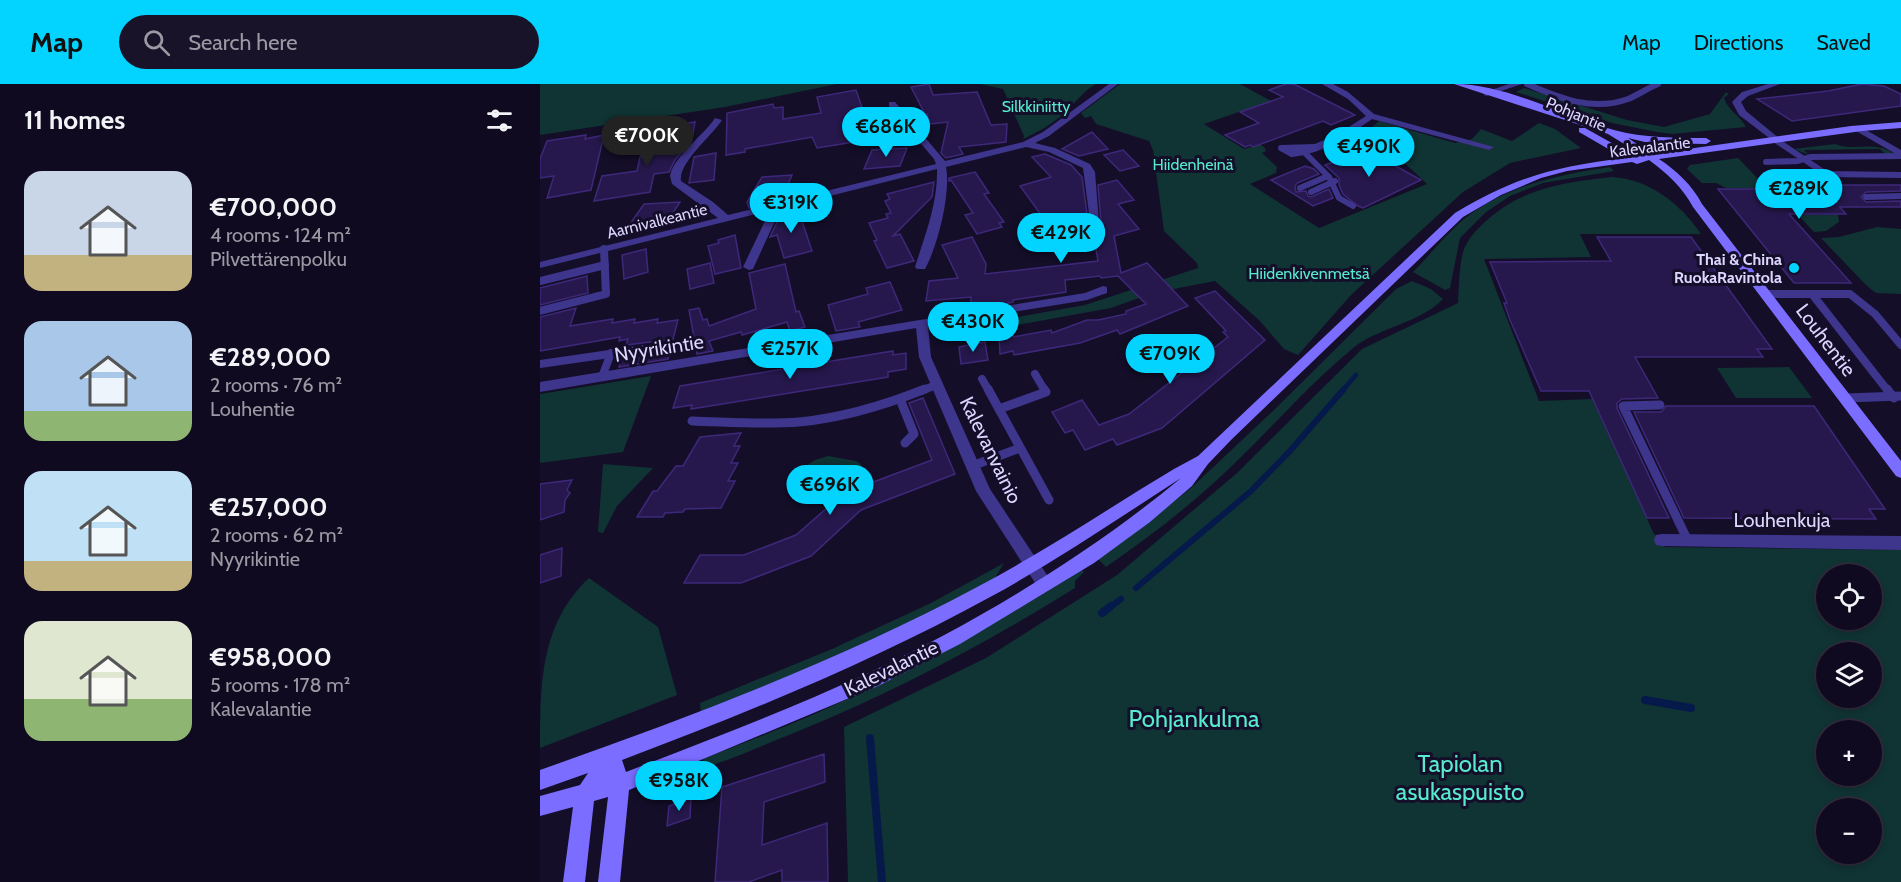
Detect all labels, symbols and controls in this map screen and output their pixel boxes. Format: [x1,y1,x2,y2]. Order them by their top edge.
search box [119,15,539,69]
text: Map [30,25,83,59]
icon: search [140,26,173,59]
text: Search here [188,29,297,56]
text: Map [1622,30,1661,55]
text: Directions [1694,30,1783,55]
text: Saved [1816,30,1871,55]
street label: Pohjantie [1543,93,1609,135]
park label: Silkkiniitty [1002,97,1070,116]
text: 11 homes [24,104,125,136]
icon: filters [483,104,516,137]
pin: €686K [844,107,928,158]
text: €686K [856,114,916,138]
pin: €700K [605,116,689,167]
text: €700K [615,123,679,147]
pin: €490K [1327,127,1411,178]
street label: Kalevalantie [1609,133,1691,161]
text: €490K [1337,134,1401,158]
park label: Hiidenheinä [1153,155,1234,174]
pin: €289K [1757,169,1841,220]
text: €289K [1769,176,1829,200]
pin: €319K [749,183,833,234]
text: €319K [764,190,818,214]
text: €700,000 [210,191,337,223]
icon: home [72,195,144,267]
street label: Aarnivalkeantie [605,199,709,243]
pin: €429K [1019,213,1103,264]
text: €429K [1031,220,1091,244]
text: 4 rooms · 124 m² [210,223,351,247]
text: Pilvettärenpolku [210,247,347,271]
place label: Thai & China RuokaRavintola [1674,250,1782,287]
marker: Thai & China RuokaRavintola [1787,261,1801,275]
park label: Hiidenkivenmetsä [1248,264,1370,283]
street label: Louhentie [1791,299,1861,381]
pin: €430K [931,302,1015,353]
text: €430K [942,309,1004,333]
street label: Nyyrikintie [613,329,705,367]
pin: €257K [748,329,832,380]
pin: €709K [1128,334,1212,385]
text: €257K [762,336,818,360]
text: €289,000 [210,341,331,373]
text: €709K [1140,341,1200,365]
icon: home [72,345,144,417]
text: 2 rooms · 76 m² [210,373,342,397]
street label: Kalevanvainio [955,393,1027,507]
text: Louhentie [210,397,295,421]
pin: €696K [788,465,872,516]
text: €696K [800,472,860,496]
text: €257,000 [210,491,328,523]
icon: home [72,495,144,567]
street label: Louhenkuja [1734,508,1831,532]
text: 2 rooms · 62 m² [210,523,343,547]
text: Nyyrikintie [210,547,300,571]
map controls [1816,564,1882,864]
button: locate [1816,564,1882,630]
street label: Kalevalantie [840,635,942,701]
text: €958,000 [210,641,332,673]
button: layers [1816,642,1882,708]
icon: home [72,645,144,717]
text: 5 rooms · 178 m² [210,673,350,697]
text: Kalevalantie [210,697,312,721]
park label: Pohjankulma [1128,704,1260,733]
button: + [1816,720,1882,786]
park label: Tapiolan asukaspuisto [1396,749,1524,806]
pin: €958K [637,761,721,812]
text: €958K [649,768,709,792]
button: − [1816,798,1882,864]

